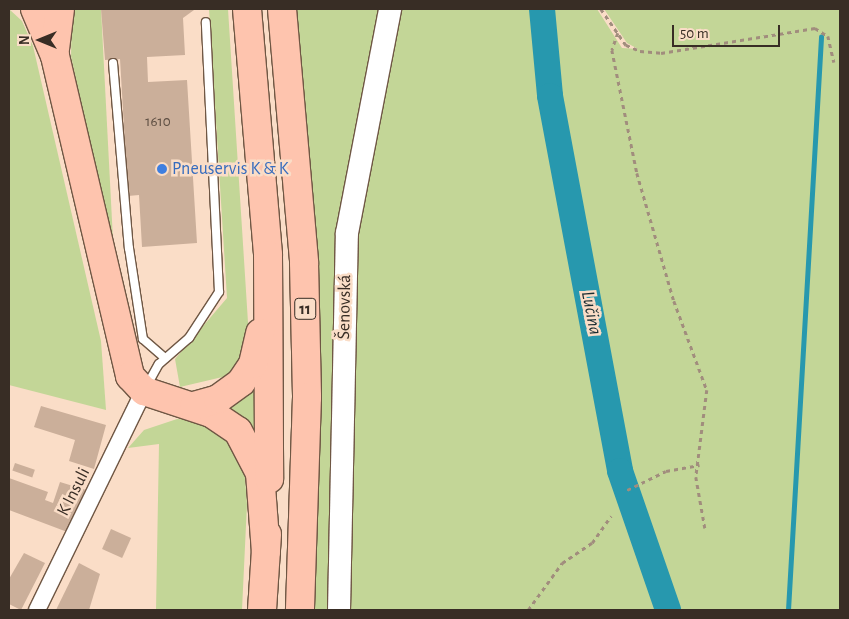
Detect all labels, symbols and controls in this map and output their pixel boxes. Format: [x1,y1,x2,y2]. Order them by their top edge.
north arrow [15,15,65,65]
scale bar [674,15,782,47]
text: 50 m [680,26,709,41]
text: N [18,35,32,45]
house number: 1610 [145,113,171,131]
place label: Pneuservis K & K [172,158,289,180]
marker: Pneuservis K & K [156,163,168,175]
street label: Šenovská [334,274,356,340]
water label: Lučina [576,289,606,337]
road number: 11 [294,296,316,322]
street label: K Insuli [53,464,95,520]

